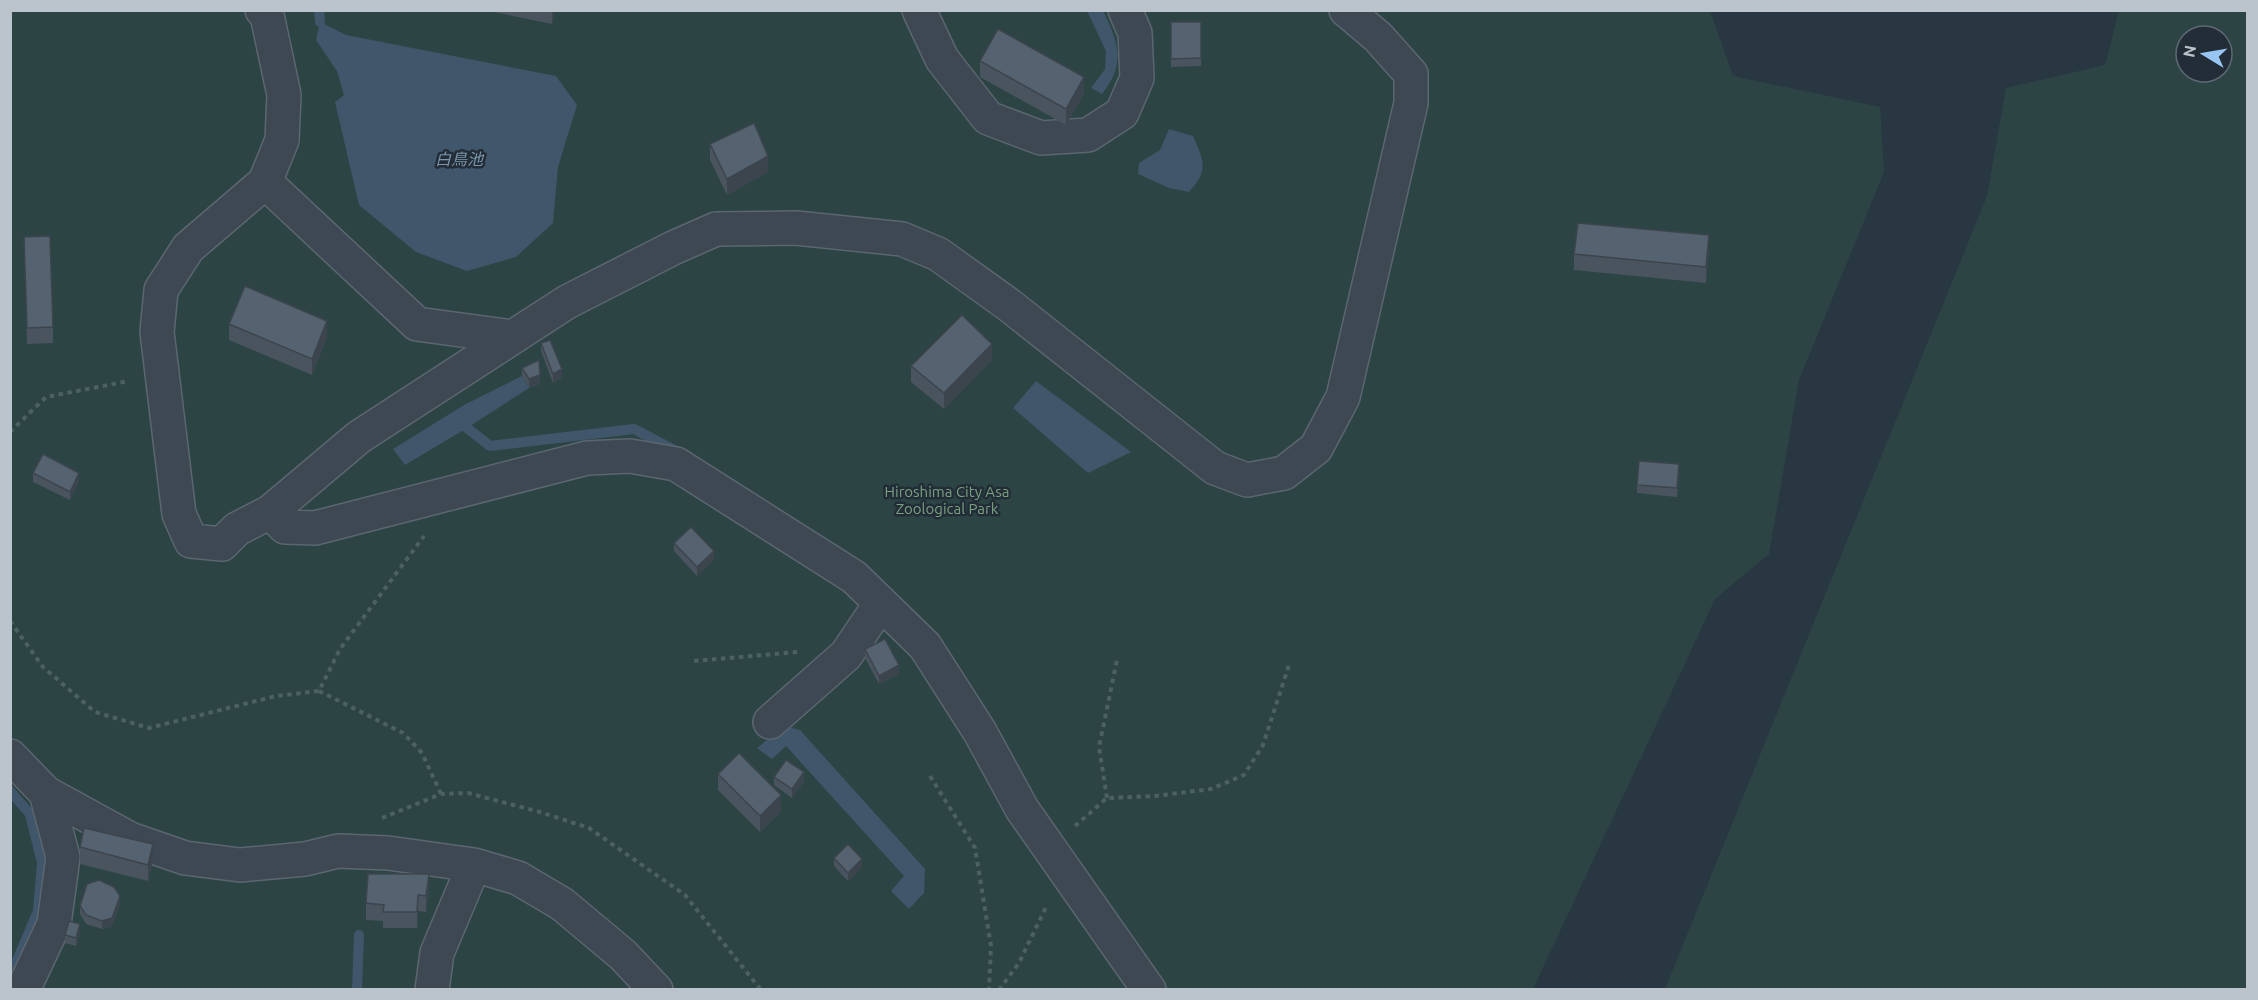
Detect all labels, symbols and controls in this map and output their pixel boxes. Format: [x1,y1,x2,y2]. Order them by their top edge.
north arrow [2174,24,2234,84]
text: N [2179,44,2199,59]
water label: 白鳥池 [435,150,485,168]
park label: Hiroshima City Asa Zoological Park [885,483,1009,517]

